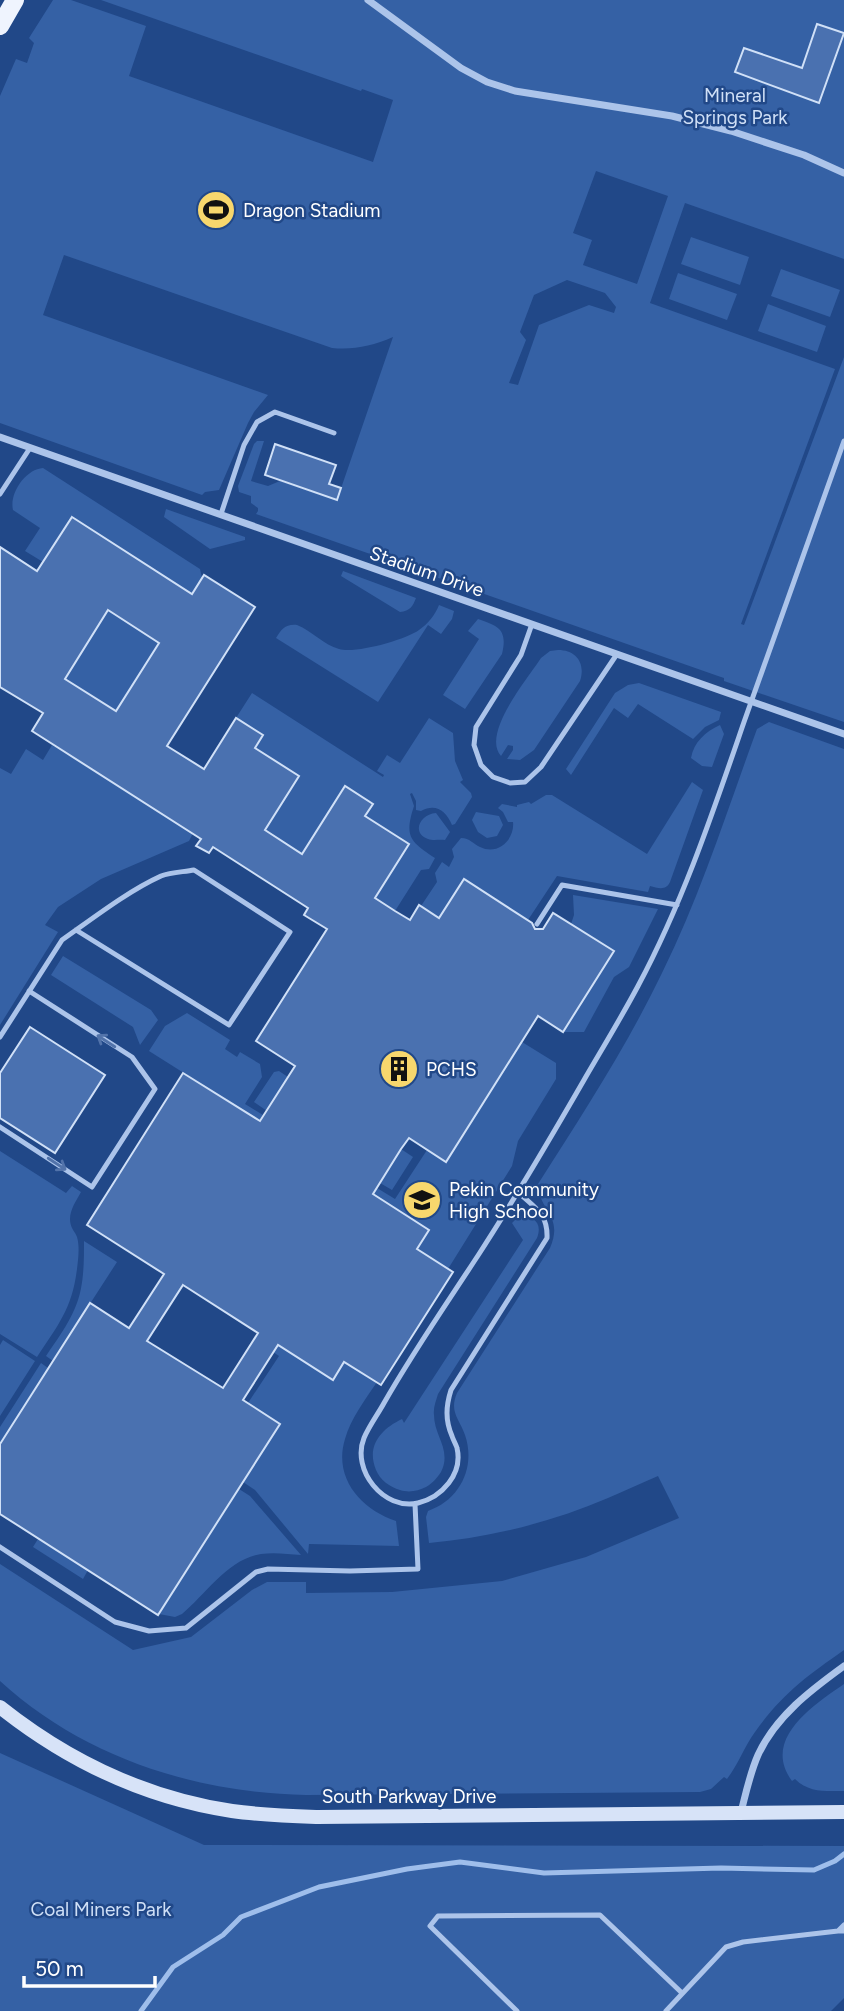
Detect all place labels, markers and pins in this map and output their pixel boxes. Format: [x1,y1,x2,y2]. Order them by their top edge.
sports icon: Dragon Stadium [195,189,237,231]
place label: Dragon Stadium [243,199,380,222]
building icon: PCHS [378,1048,420,1090]
place label: PCHS [426,1058,477,1081]
place label: Pekin Community High School [449,1178,599,1223]
school or university icon: Pekin Community High School [401,1179,443,1221]

